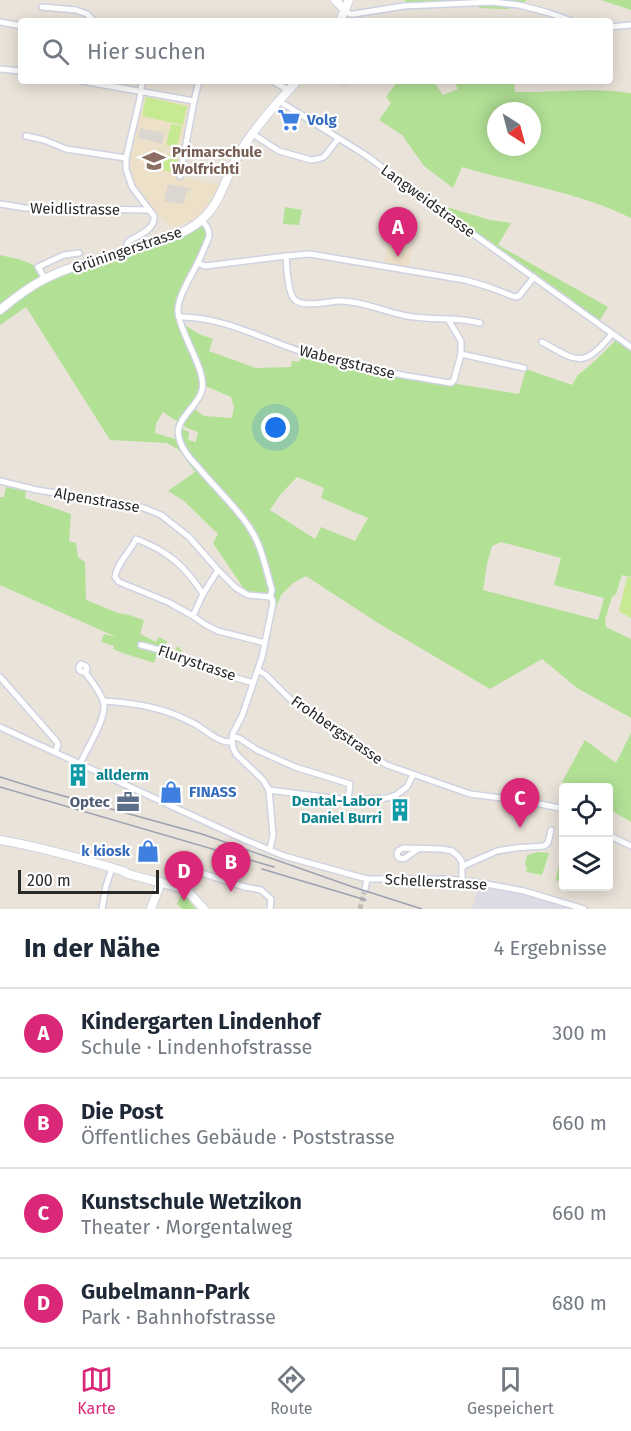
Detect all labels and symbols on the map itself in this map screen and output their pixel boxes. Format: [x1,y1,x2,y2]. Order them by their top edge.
north arrow [487,102,541,156]
supermarket icon: Volg [276,107,302,133]
place label: Volg [306,111,337,129]
place label: Primarschule Wolfrichti [172,143,262,178]
school or university icon: Primarschule Wolfrichti [141,148,167,174]
street label: Langweidstrasse [377,161,479,241]
street label: Weidlistrasse [30,199,120,219]
pin: A [378,208,418,257]
street label: Grüningerstrasse [70,223,184,277]
street label: Wabergstrasse [297,341,397,383]
your location [261,413,290,442]
street label: Alpenstrasse [53,484,141,516]
street label: Flurystrasse [156,641,238,685]
street label: Frohbergstrasse [288,692,386,768]
building icon: allderm [65,762,91,788]
place label: allderm [96,766,149,784]
pin: C [500,778,540,828]
shop icon: FINASS [158,779,184,805]
place label: FINASS [189,783,237,801]
office icon: Optec [115,789,141,815]
place label: Dental-Labor Daniel Burri [292,792,383,827]
place label: Optec [70,793,111,811]
building icon: Dental-Labor Daniel Burri [387,797,413,823]
shop icon: k kiosk [135,838,161,864]
place label: k kiosk [81,842,131,860]
pin: B [212,842,250,892]
pin: D [164,852,204,901]
scale bar [18,867,159,894]
street label: Schellerstrasse [384,870,488,894]

